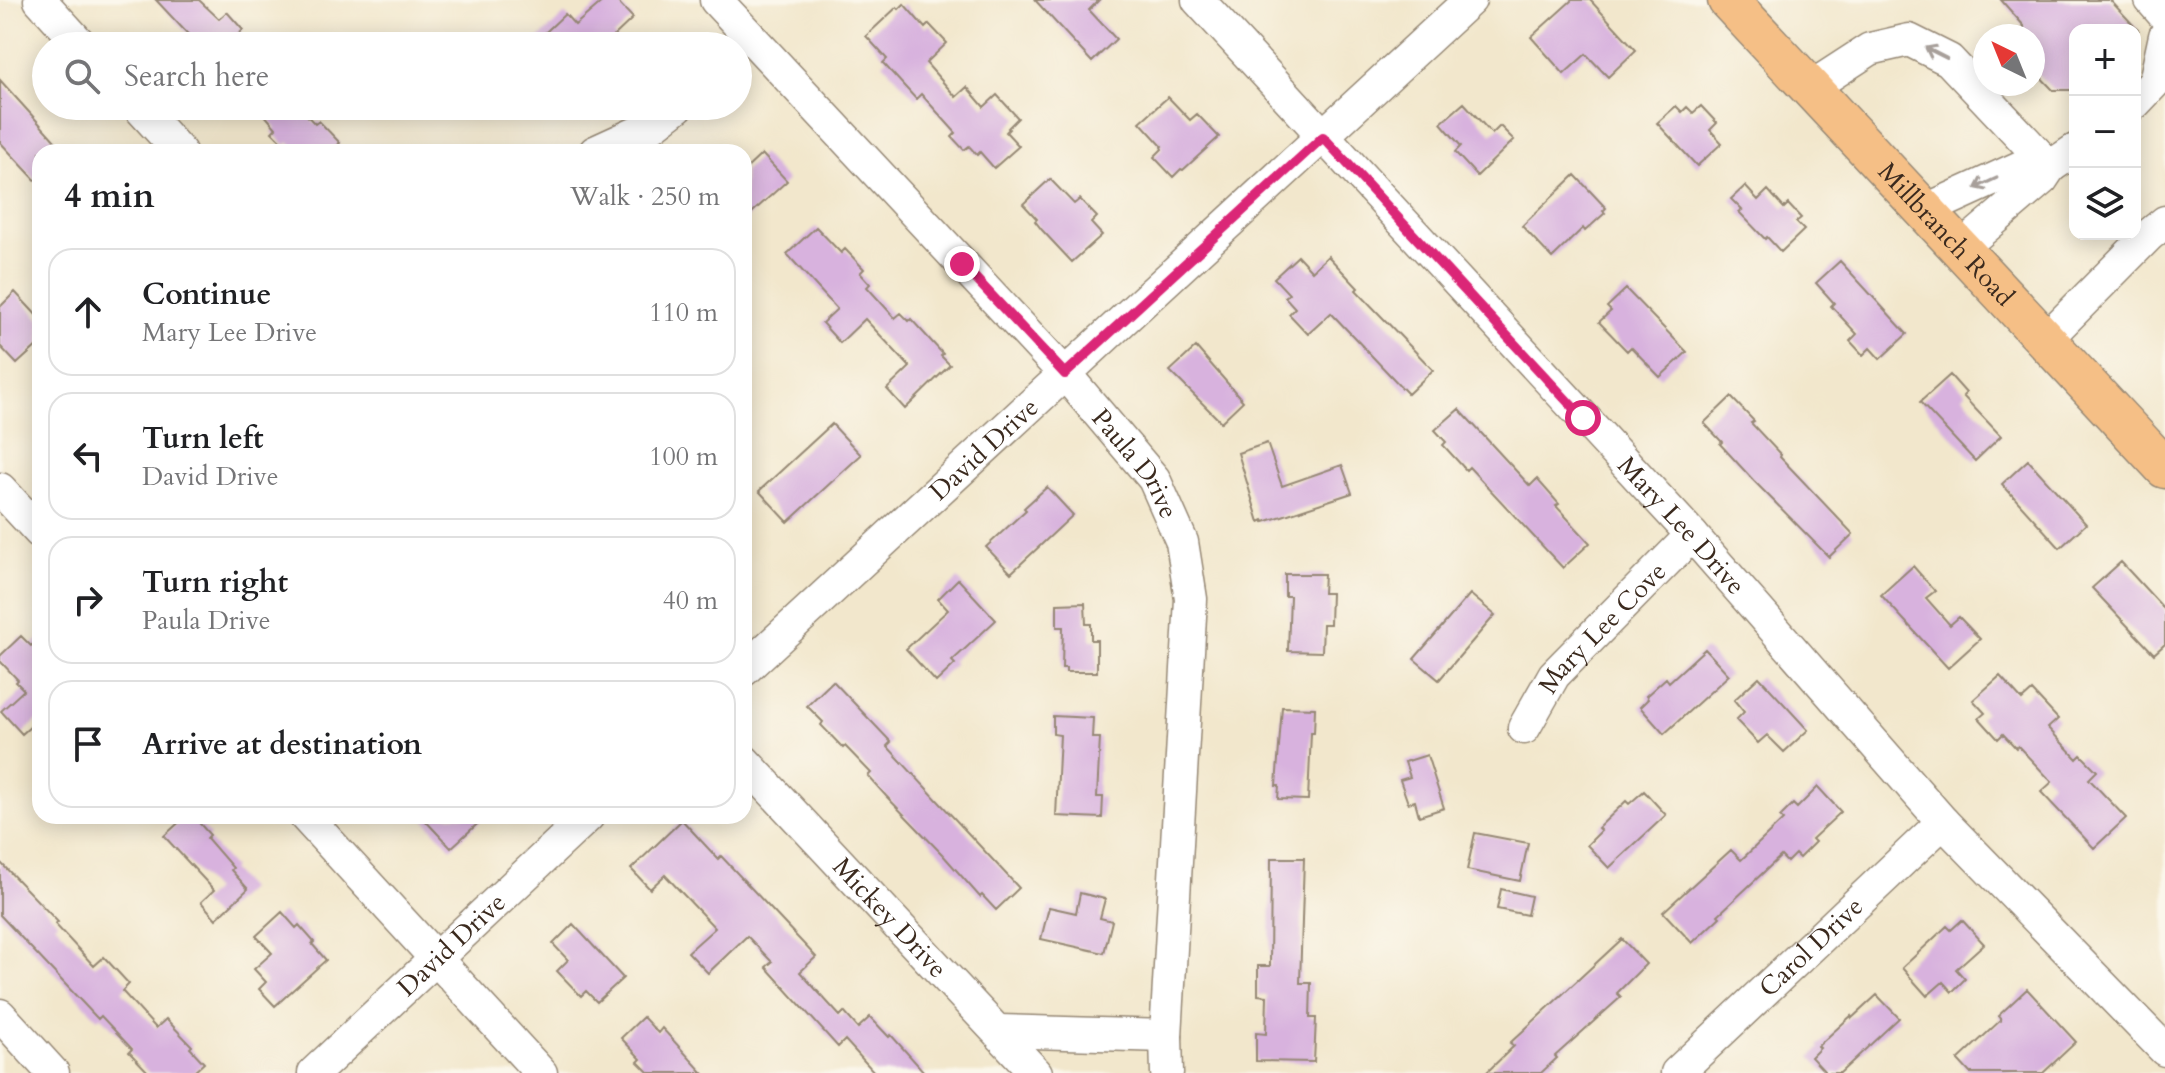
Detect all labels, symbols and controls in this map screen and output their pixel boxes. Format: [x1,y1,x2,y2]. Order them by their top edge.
north arrow [1973,24,2045,96]
map controls [2069,24,2141,240]
button: + [2069,24,2141,96]
search box [32,32,752,120]
one-way arrow [1924,45,1948,61]
icon: search [60,54,104,98]
text: Search here [124,56,269,97]
button: − [2069,96,2141,168]
street label: Millbranch Road [1871,154,2022,313]
button: layers [2069,168,2141,240]
text: 4 min [64,173,155,219]
one-way arrow [1974,176,1999,191]
text: Walk · 250 m [570,179,720,214]
route end [944,246,980,282]
text: Continue [142,274,271,315]
icon: ahead [66,290,110,334]
text: 110 m [649,295,718,330]
text: Mary Lee Drive [142,315,317,350]
street label: David Drive [922,390,1046,508]
route start [1565,400,1601,436]
street label: Paula Drive [1084,401,1187,524]
text: Turn left [142,418,264,459]
icon: left [66,434,110,478]
text: 100 m [649,439,718,474]
street label: Mary Lee Drive [1610,448,1754,602]
text: David Drive [142,459,279,494]
street label: Mary Lee Cove [1530,554,1674,700]
text: Turn right [142,562,288,603]
icon: right [66,578,110,622]
text: 40 m [662,583,718,618]
text: Paula Drive [142,603,271,638]
icon: arrive [66,722,110,766]
text: Arrive at destination [142,724,422,765]
street label: Mickey Drive [825,849,955,985]
street label: David Drive [389,885,513,1004]
street label: Carol Drive [1751,889,1871,1004]

